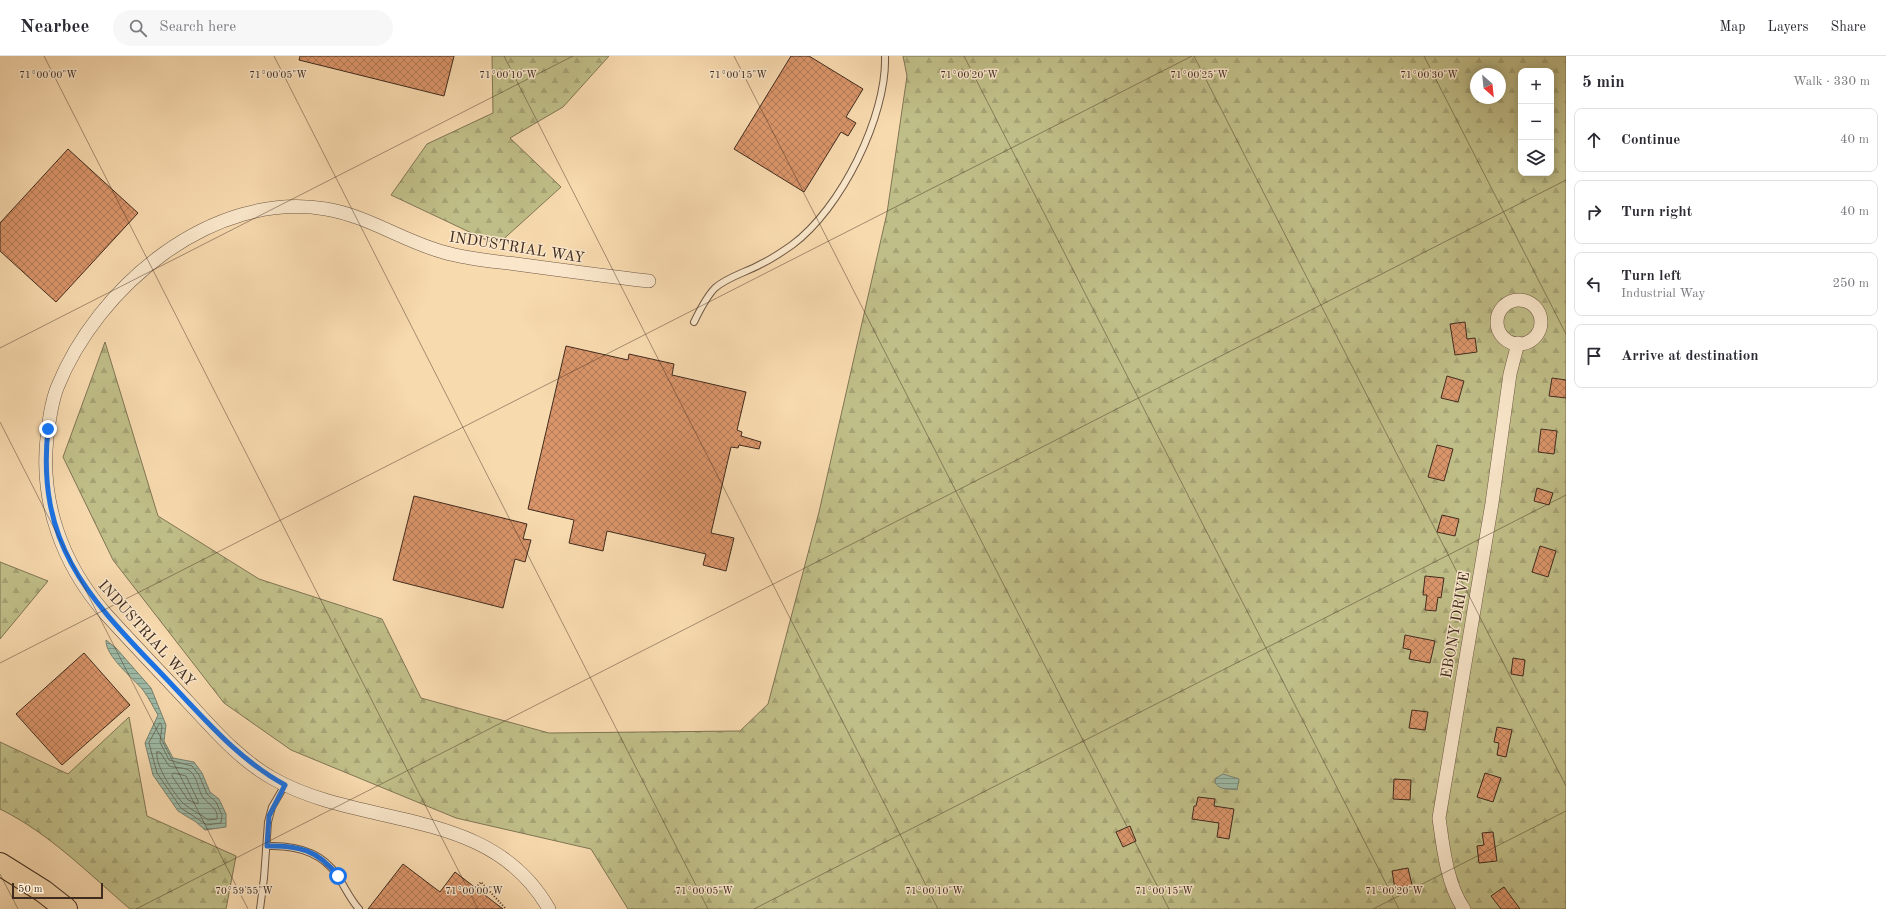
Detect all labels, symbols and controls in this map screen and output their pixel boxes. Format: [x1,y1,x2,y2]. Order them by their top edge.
search box [113,10,393,46]
icon: search [127,17,149,39]
text: Nearbee [20,18,89,37]
text: Search here [159,20,236,35]
text: Map [1720,20,1746,34]
text: Layers [1768,20,1809,34]
text: Share [1831,20,1866,34]
north arrow [1470,68,1506,104]
map controls [1518,68,1554,176]
button: + [1518,68,1554,104]
text: 71°00'00"W [19,70,77,80]
text: 71°00'05"W [249,70,307,80]
text: 71°00'10"W [479,70,537,80]
text: 71°00'15"W [709,70,767,80]
text: 71°00'20"W [940,70,998,80]
text: 71°00'25"W [1170,70,1228,80]
text: 71°00'30"W [1400,70,1458,80]
text: 5 min [1582,74,1625,91]
text: Walk · 330 m [1793,75,1870,88]
button: − [1518,104,1554,140]
icon: ahead [1583,129,1605,151]
text: Continue [1621,133,1680,148]
text: 40 m [1840,133,1869,146]
button: layers [1518,140,1554,176]
icon: right [1583,201,1605,223]
text: Turn right [1621,205,1692,220]
text: 40 m [1840,205,1869,218]
street label: INDUSTRIAL WAY [448,230,586,267]
text: Turn left [1621,269,1681,284]
icon: left [1583,273,1605,295]
text: 250 m [1832,277,1869,290]
text: Industrial Way [1621,287,1705,300]
icon: arrive [1583,345,1605,367]
text: Arrive at destination [1621,349,1759,364]
route end [39,420,57,438]
street label: EBONY DRIVE [1440,571,1473,680]
street label: INDUSTRIAL WAY [94,578,197,690]
route start [329,867,347,885]
scale bar [12,881,103,900]
text: 50 m [18,884,43,895]
text: 70°59'55"W [215,886,273,896]
text: 71°00'00"W [445,886,503,896]
text: 71°00'05"W [675,886,733,896]
text: 71°00'10"W [905,886,963,896]
text: 71°00'15"W [1135,886,1193,896]
text: 71°00'20"W [1365,886,1423,896]

